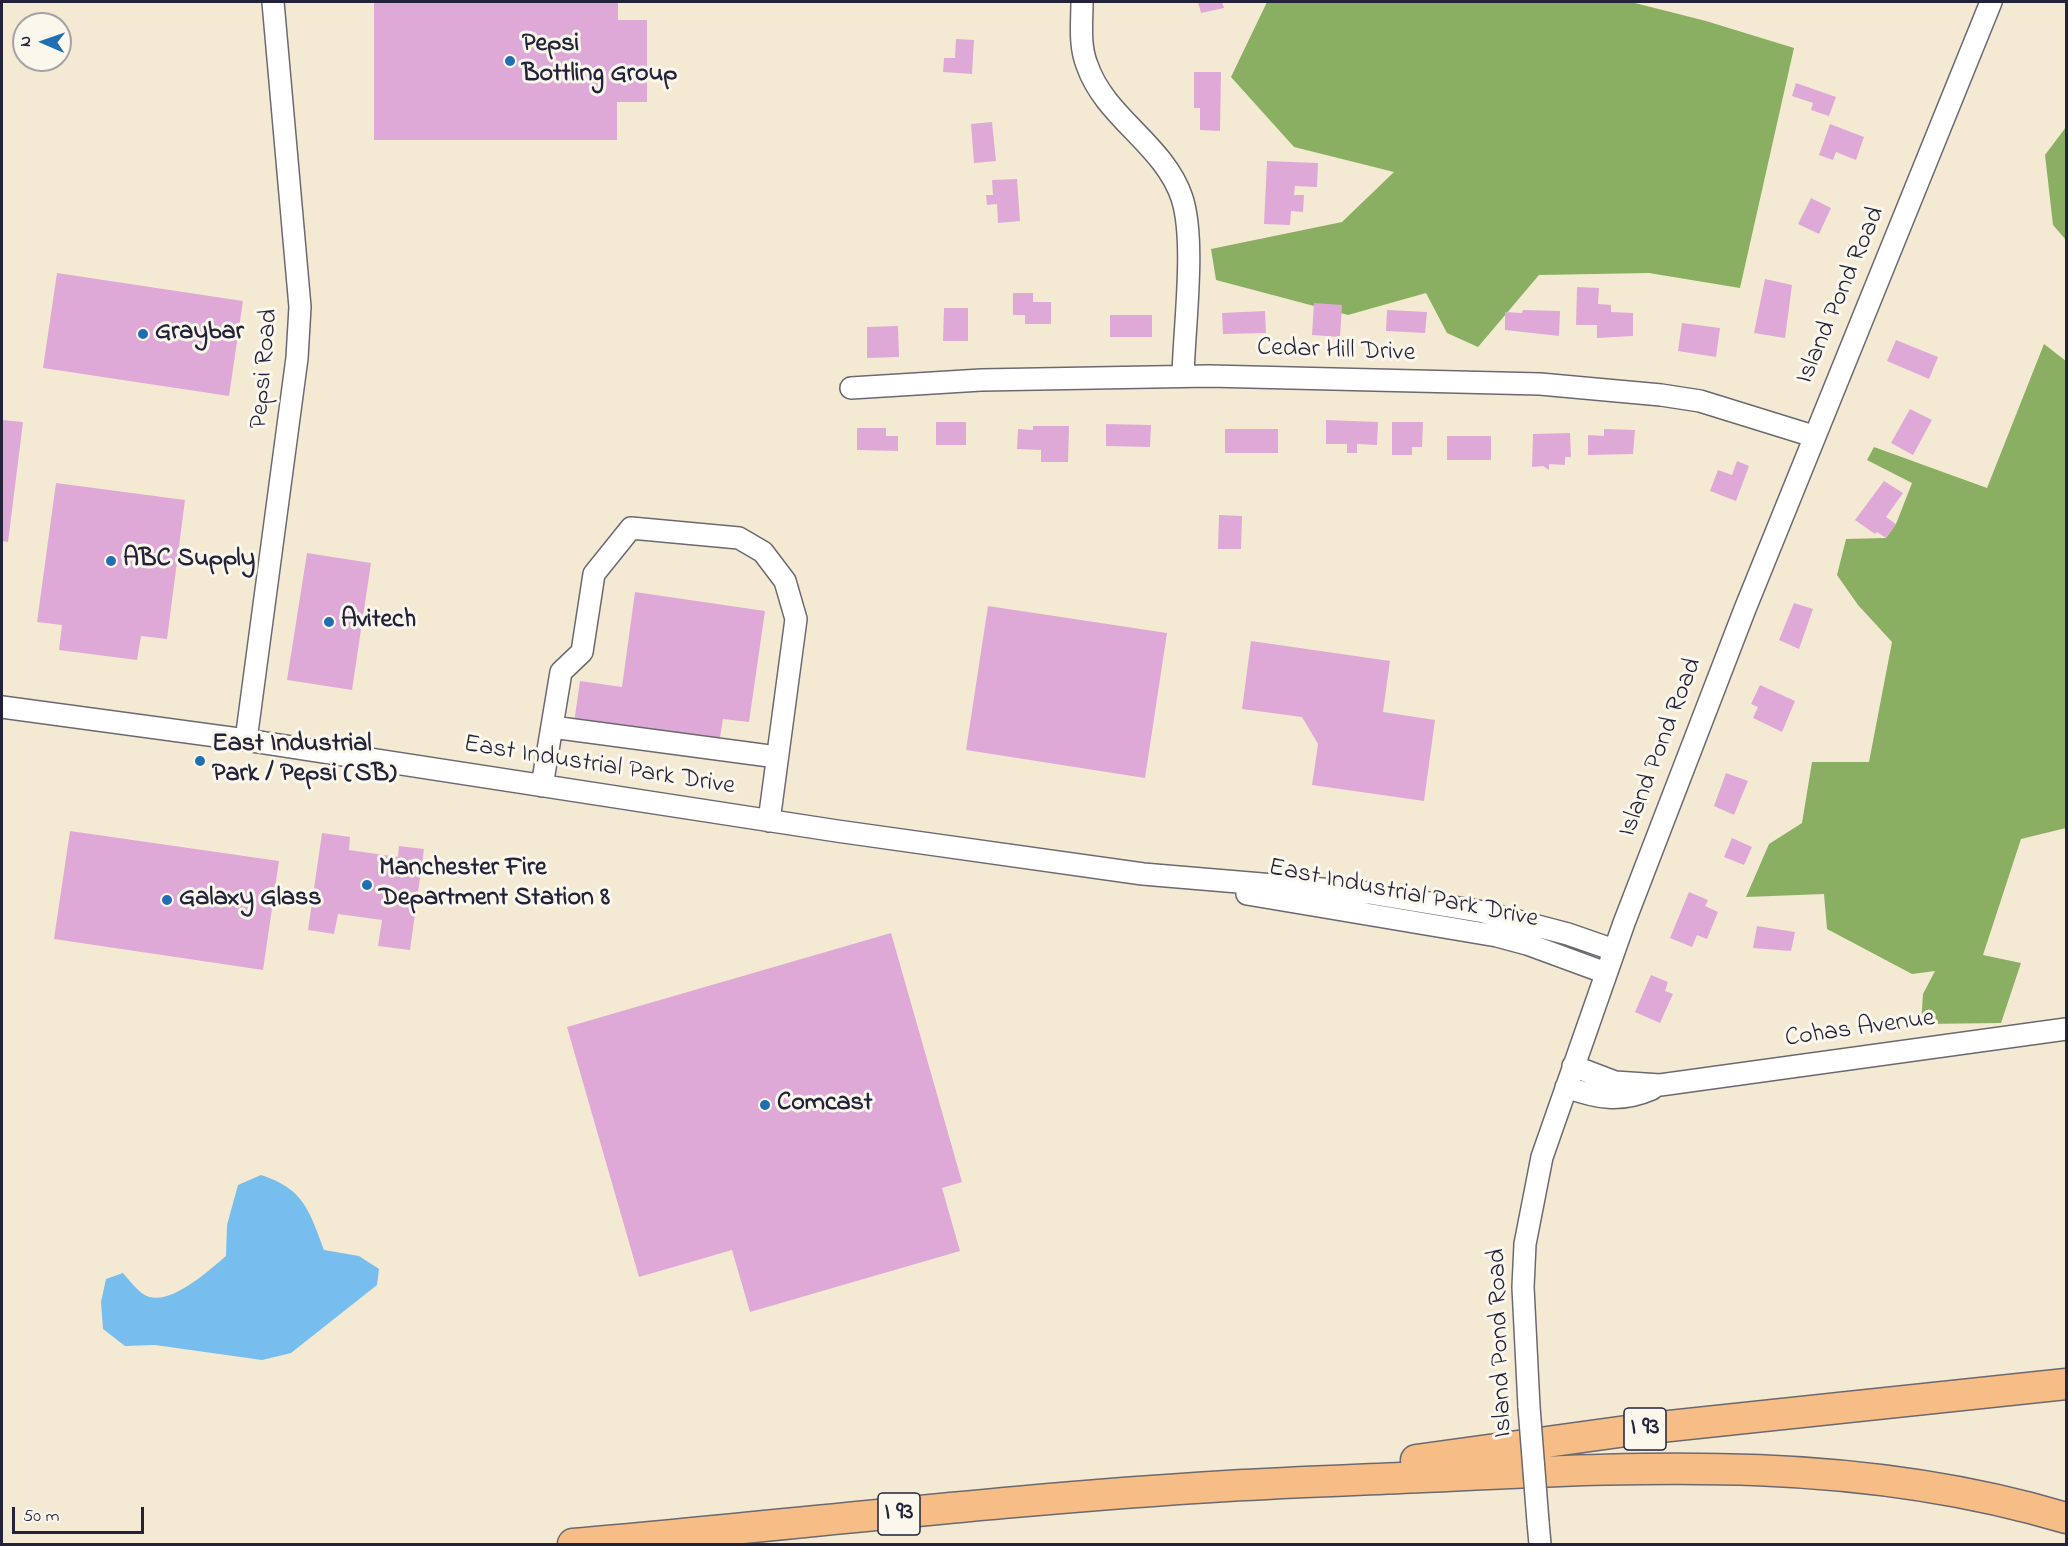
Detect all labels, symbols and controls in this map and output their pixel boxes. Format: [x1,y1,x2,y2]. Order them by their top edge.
north arrow [12,12,72,72]
place label: Pepsi Bottling Group [522,30,677,92]
text: N [14,36,38,47]
marker: Pepsi Bottling Group [503,54,517,68]
street label: Island Pond Road [1791,203,1893,389]
street label: Pepsi Road [245,308,287,430]
place label: Graybar [155,318,244,350]
marker: Graybar [136,327,150,341]
street label: Cedar Hill Drive [1256,334,1416,370]
place label: ABC Supply [123,545,255,577]
marker: ABC Supply [104,554,118,568]
place label: Avitech [341,606,416,638]
marker: Avitech [322,615,336,629]
street label: Island Pond Road [1614,654,1710,842]
place label: East Industrial Park / Pepsi (SB) [212,730,396,792]
street label: East Industrial Park Drive [461,730,737,804]
marker: East Industrial Park / Pepsi (SB) [193,754,207,768]
place label: Manchester Fire Department Station 8 [379,854,610,916]
street label: East Industrial Park Drive [1266,854,1540,936]
marker: Manchester Fire Department Station 8 [360,878,374,892]
place label: Galaxy Glass [179,884,322,916]
marker: Galaxy Glass [160,893,174,907]
street label: Cohas Avenue [1783,1004,1937,1056]
place label: Comcast [777,1089,873,1121]
marker: Comcast [758,1098,772,1112]
street label: Island Pond Road [1483,1248,1521,1438]
road number: I 93 [1624,1408,1666,1450]
road number: I 93 [878,1493,920,1535]
scale bar [15,1495,147,1533]
text: 50 m [23,1504,60,1530]

